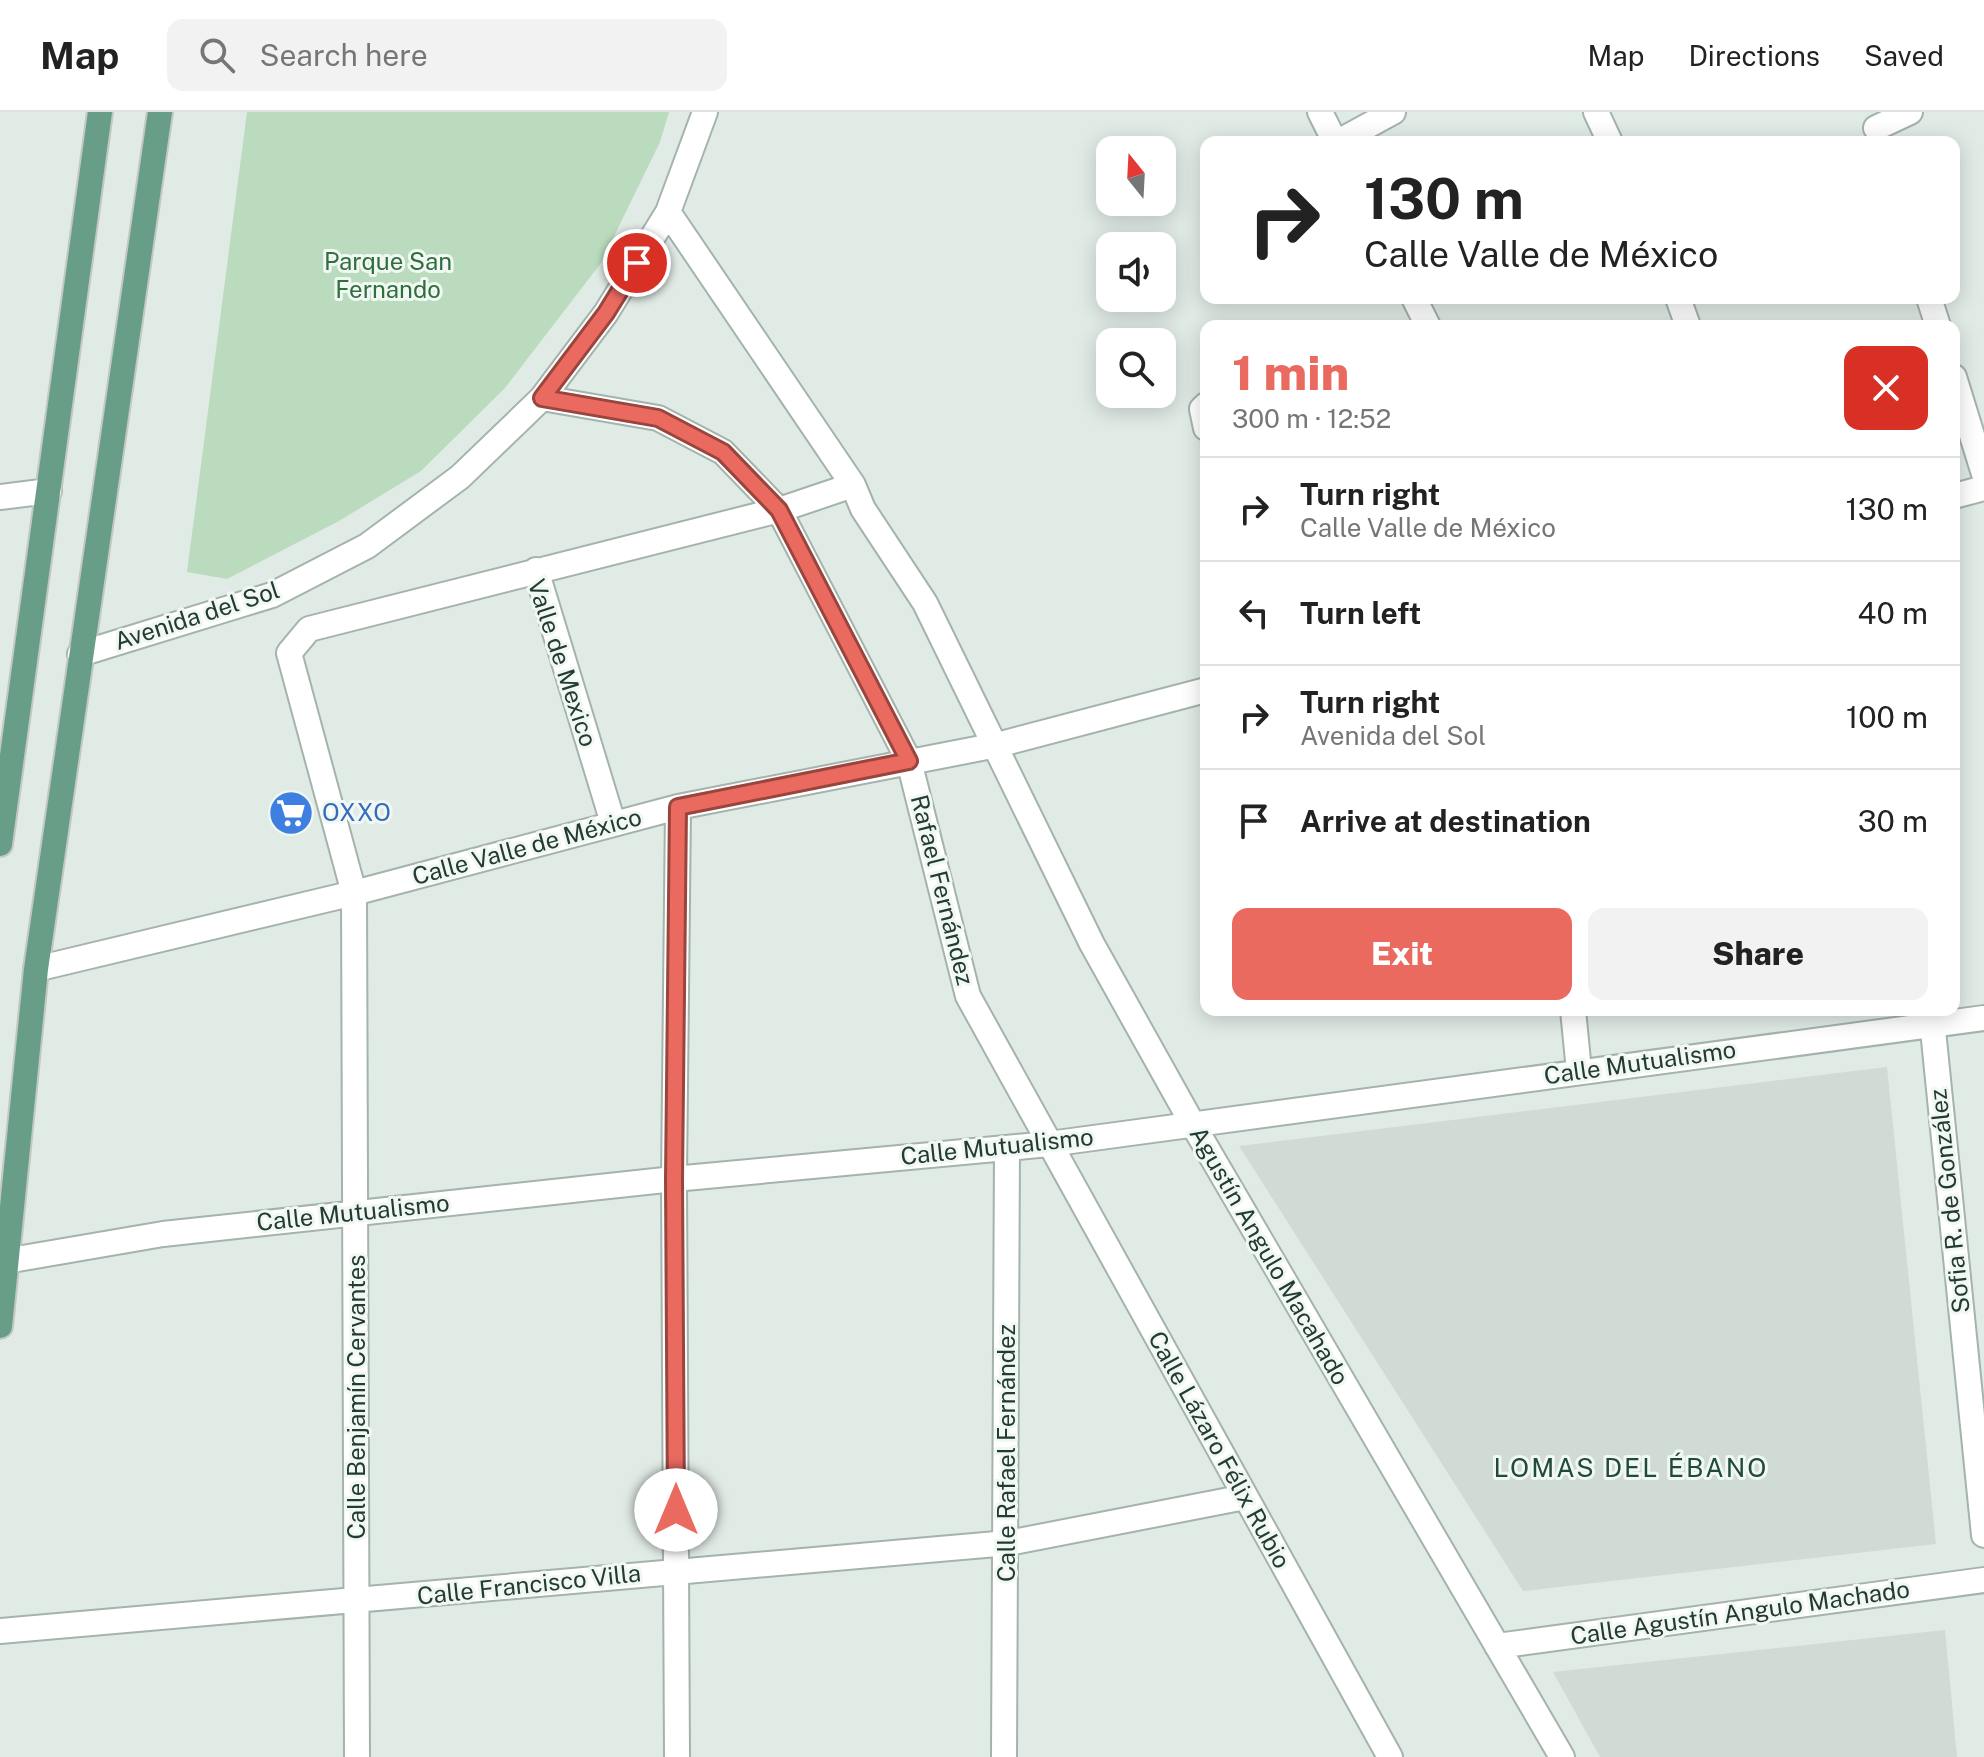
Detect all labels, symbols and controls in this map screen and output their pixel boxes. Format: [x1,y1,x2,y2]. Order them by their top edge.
search box [167,19,727,91]
text: Map [40,33,119,78]
icon: search [195,33,239,77]
text: Search here [259,37,428,73]
text: Map [1588,39,1644,72]
text: Directions [1688,39,1820,72]
text: Saved [1864,39,1944,72]
north arrow [1096,136,1176,216]
map controls [1096,136,1176,408]
text: 130 m [1364,166,1524,232]
icon: right [1232,168,1336,272]
pin [603,229,671,297]
button: sound [1096,232,1176,312]
text: Calle Valle de México [1364,233,1718,275]
icon: arrive [615,241,659,285]
park label: Parque San Fernando [324,247,452,303]
button: search [1096,328,1176,408]
text: 1 min [1232,344,1349,401]
button: close [1844,346,1928,430]
text: 300 m · 12:52 [1232,403,1391,434]
text: Turn right [1300,476,1440,512]
icon: right [1232,487,1276,531]
text: 130 m [1845,491,1928,527]
text: Calle Valle de México [1300,512,1556,543]
street label: Avenida del Sol [111,575,283,655]
street label: Valle de Mexico [523,575,603,750]
icon: left [1232,591,1276,635]
text: Turn left [1300,595,1421,631]
text: 40 m [1858,595,1928,631]
text: Turn right [1300,684,1440,720]
icon: right [1232,695,1276,739]
text: 100 m [1846,699,1928,735]
text: Avenida del Sol [1300,720,1486,751]
supermarket icon: OXXO [267,789,315,837]
street label: Rafael Fernández [906,792,980,988]
place label: OXXO [322,798,391,826]
icon: arrive [1232,799,1276,843]
street label: Calle Valle de México [409,802,644,890]
text: Arrive at destination [1300,803,1591,839]
text: 30 m [1858,803,1928,839]
button: Exit [1232,908,1572,1000]
button: Share [1588,908,1928,1000]
street label: Calle Mutualismo [1542,1035,1738,1089]
street label: Sofia R. de González [1923,1087,1975,1315]
street label: Calle Mutualismo [899,1122,1095,1170]
street label: Agustín Angulo Macahado [1184,1122,1355,1389]
street label: Calle Mutualismo [255,1188,451,1236]
street label: Calle Benjamín Cervantes [342,1255,370,1539]
street label: Calle Rafael Fernández [992,1324,1020,1582]
street label: Calle Lázaro Félix Rubio [1143,1326,1297,1573]
district label: LOMAS DEL ÉBANO [1494,1452,1768,1483]
position arrow [634,1468,718,1552]
street label: Calle Francisco Villa [416,1558,642,1610]
street label: Calle Agustín Angulo Machado [1568,1574,1911,1650]

